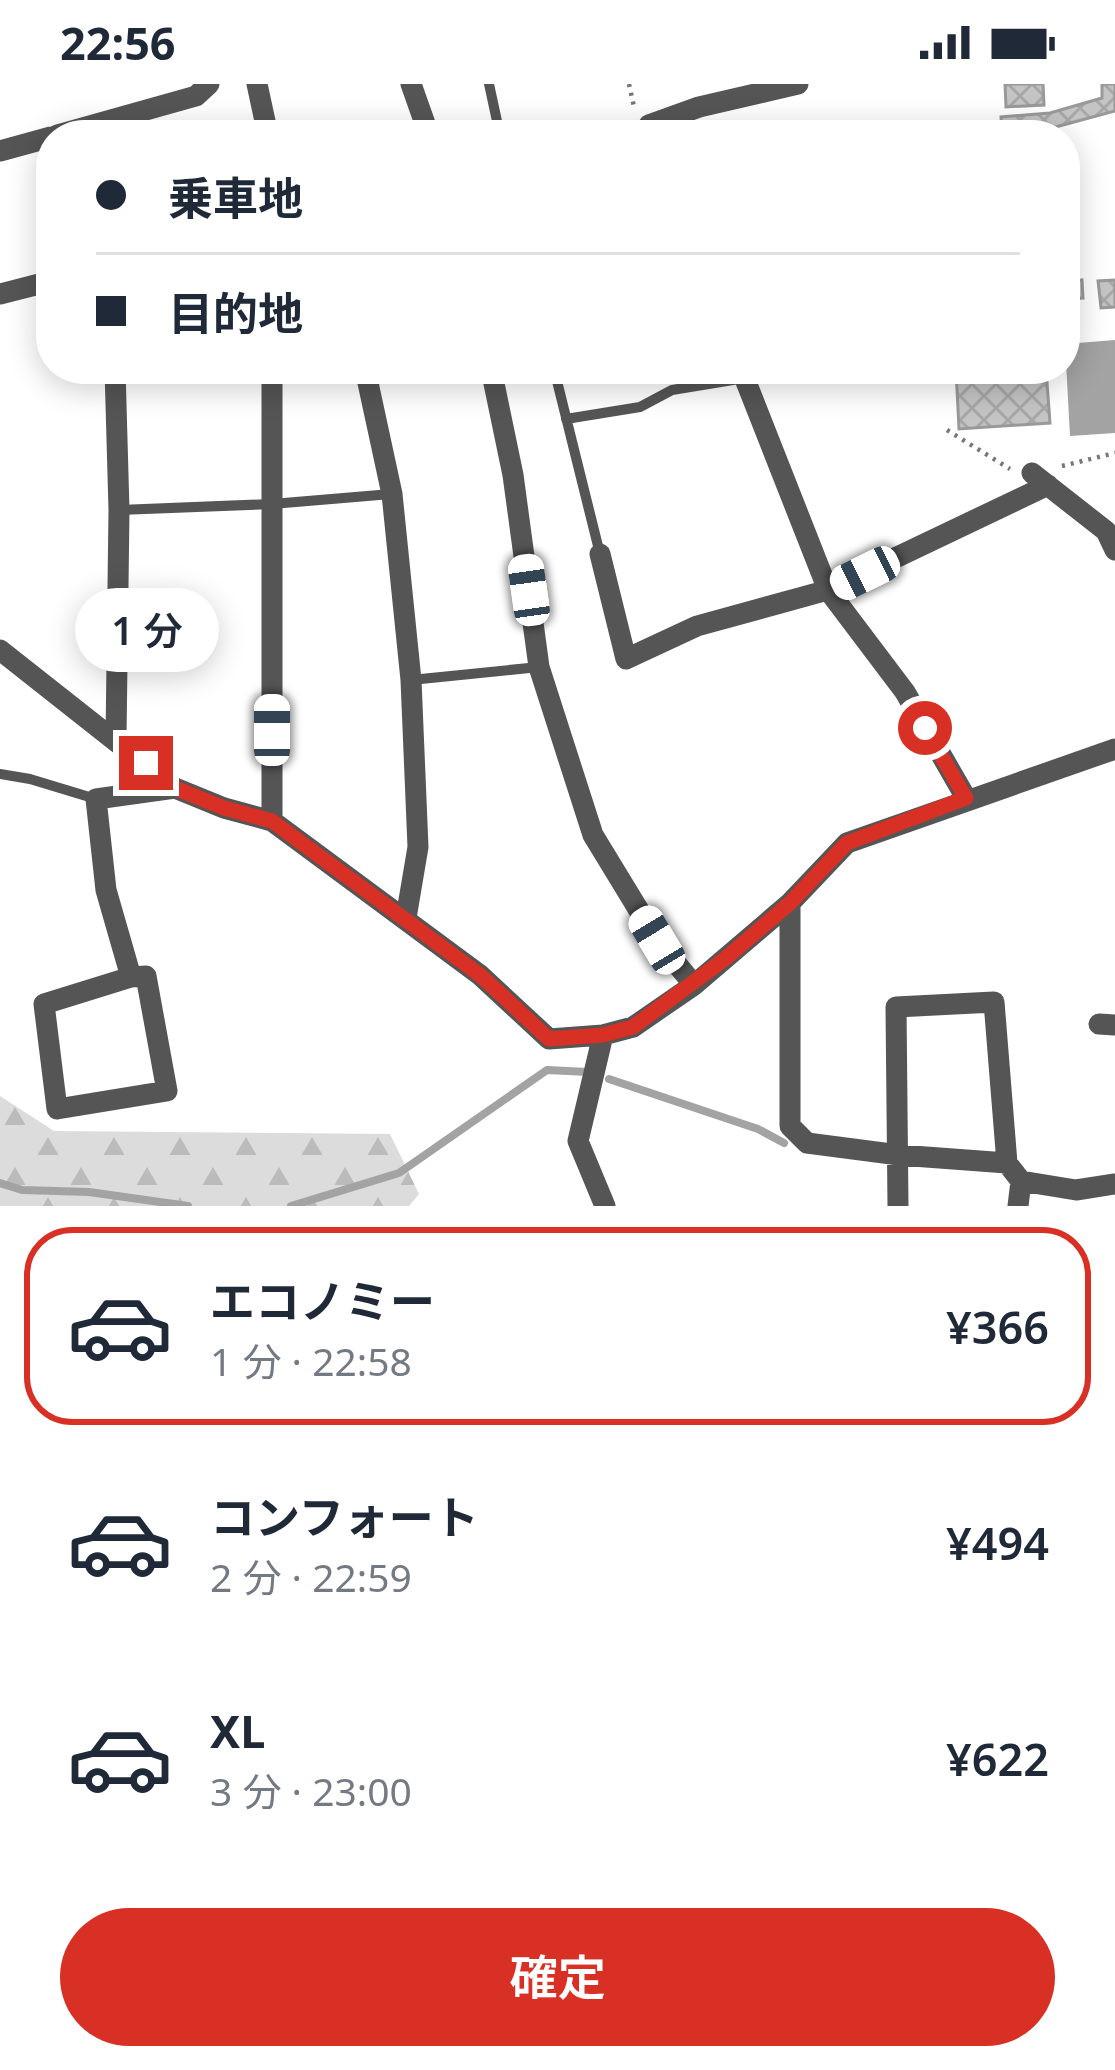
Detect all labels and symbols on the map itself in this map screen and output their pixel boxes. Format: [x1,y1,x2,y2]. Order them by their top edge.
car [825,541,905,605]
car [506,552,552,628]
callout: 1 分 [74,589,218,673]
car [254,694,290,766]
route start [898,701,952,755]
route end [119,736,173,790]
car [623,900,691,980]

